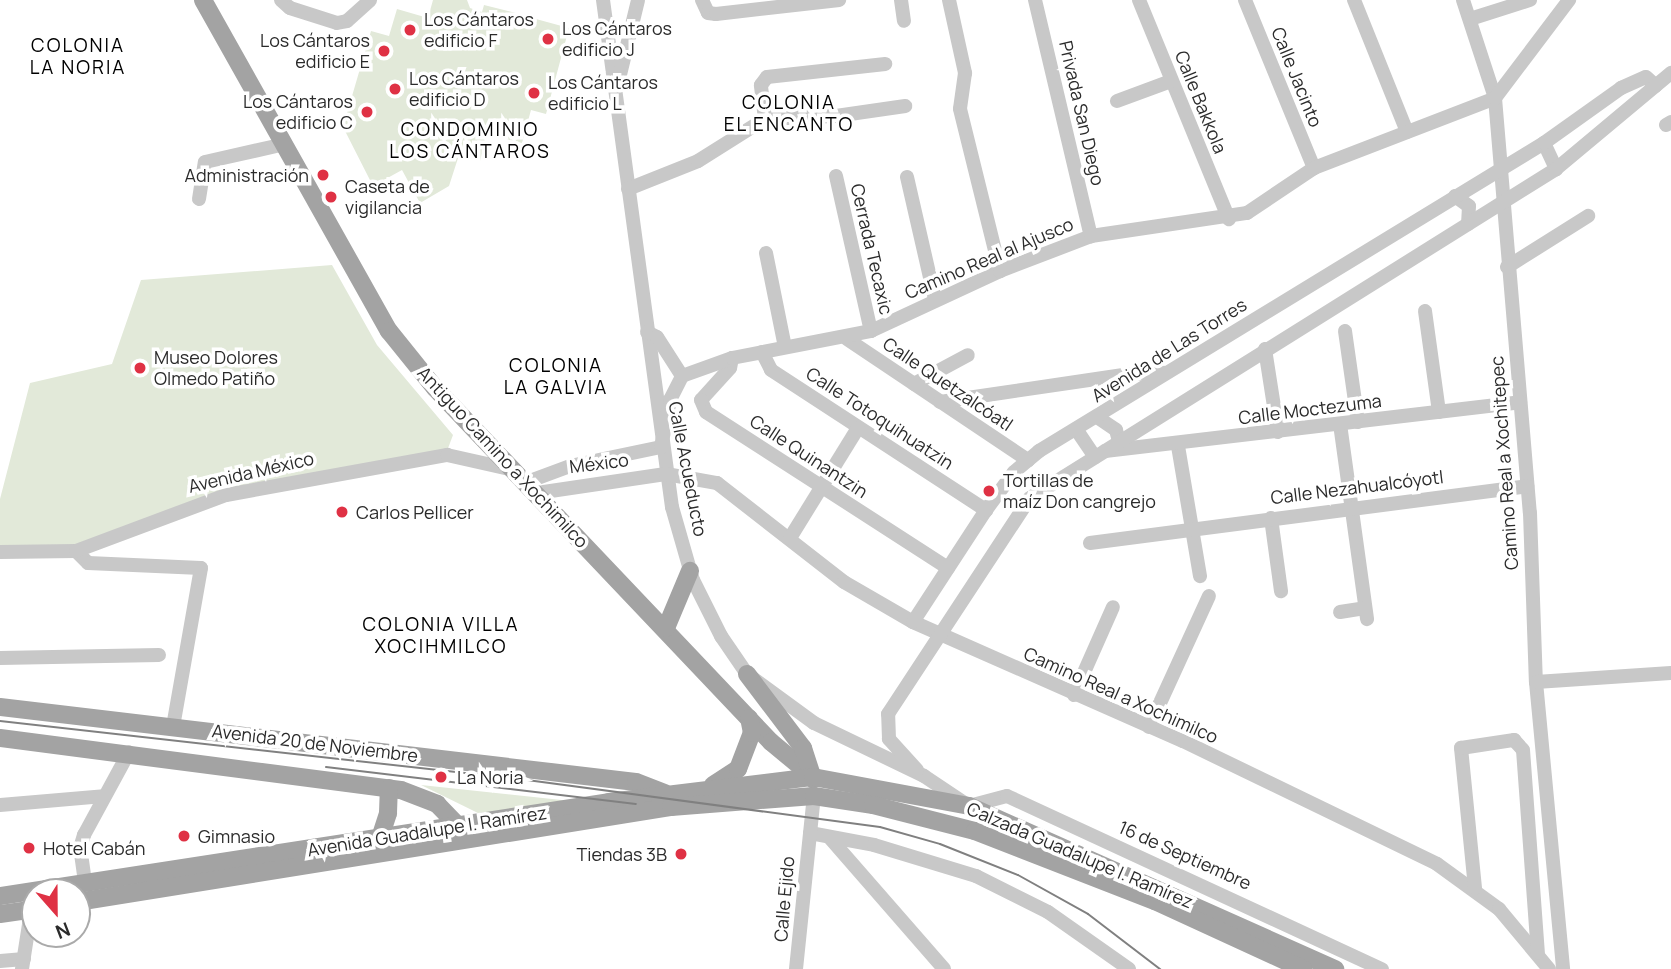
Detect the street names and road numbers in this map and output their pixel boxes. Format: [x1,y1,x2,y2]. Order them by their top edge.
street label: Calle Jacinto [1267,24,1327,130]
street label: Privada San Diego [1055,38,1109,188]
street label: Calle Bakkola [1171,47,1231,157]
street label: Cerrada Tecaxic [846,181,898,317]
street label: Camino Real al Ajusco [902,213,1076,303]
street label: Avenida de Las Torres [1088,294,1250,406]
street label: Calle Quetzalcóatl [879,333,1017,435]
street label: Camino Real a Xochitepec [1486,355,1522,571]
street label: Antiguo Camino a Xochimilco [413,362,593,552]
street label: Calle Totoquihuatzin [802,362,958,474]
street label: Calle Moctezuma [1237,390,1383,428]
street label: Calle Acueducto [664,400,712,538]
street label: Calle Quinantzin [746,410,872,502]
street label: Avenida México [186,447,316,497]
street label: México [568,449,630,477]
street label: Calle Nezahualcóyotl [1269,466,1445,508]
street label: Camino Real a Xochimilco [1021,642,1221,748]
street label: Avenida 20 de Noviembre [211,720,419,766]
street label: Calzada Guadalupe I. Ramírez [964,797,1196,913]
street label: Avenida Guadalupe I. Ramírez [306,801,548,861]
street label: 16 de Septiembre [1115,816,1255,894]
street label: Calle Ejido [770,855,798,943]

